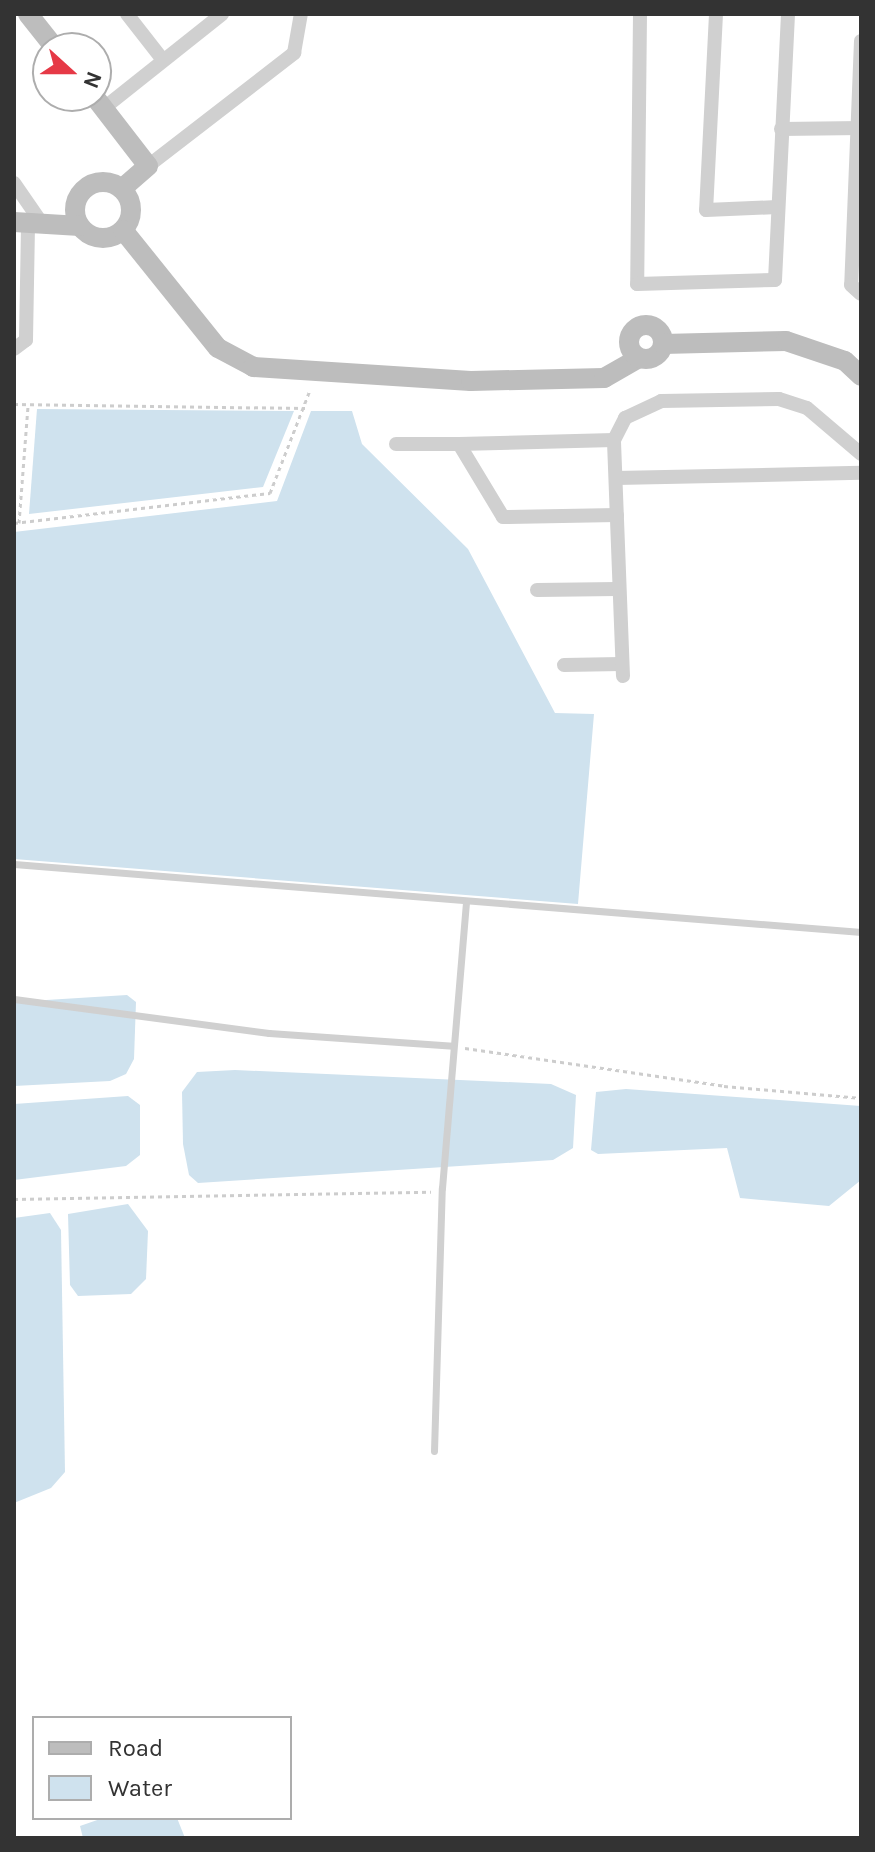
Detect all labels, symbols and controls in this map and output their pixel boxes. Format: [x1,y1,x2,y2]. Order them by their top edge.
north arrow [32,32,112,112]
text: N [78,68,108,92]
legend [32,1716,292,1820]
text: Road [108,1734,163,1762]
text: Water [108,1774,172,1802]

